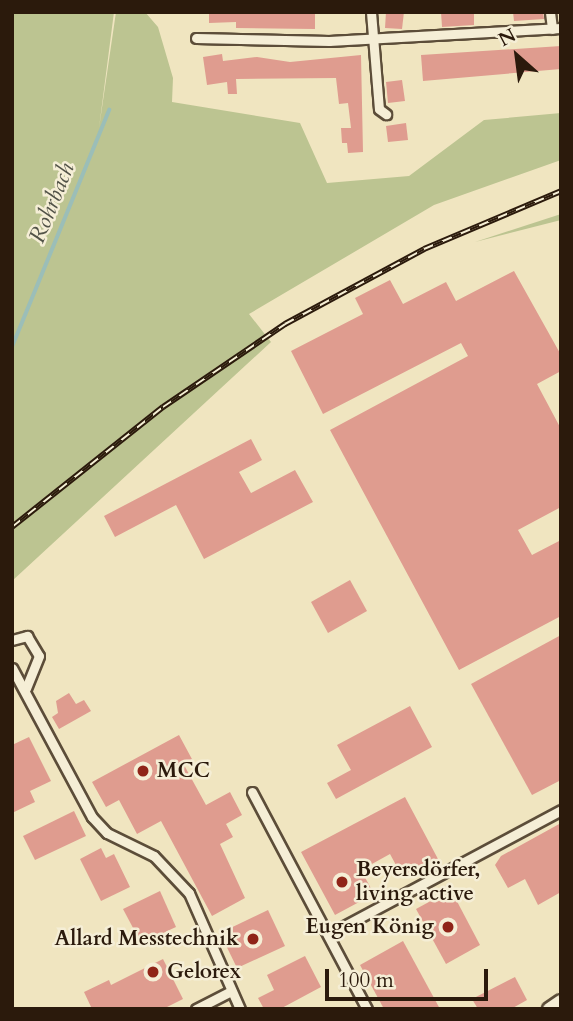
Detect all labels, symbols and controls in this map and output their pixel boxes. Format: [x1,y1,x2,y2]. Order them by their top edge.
north arrow [482,21,552,91]
text: N [494,22,521,53]
water label: Rohrbach [23,159,81,247]
place label: MCC [157,758,210,784]
marker: MCC [135,763,151,779]
place label: Beyersdörfer, living active [356,857,480,907]
marker: Beyersdörfer, living active [334,874,350,890]
place label: Eugen König [305,914,434,940]
marker: Eugen König [440,919,456,935]
place label: Allard Messtechnik [54,926,239,952]
marker: Allard Messtechnik [245,931,261,947]
scale bar [328,954,491,998]
place label: Gelorex [167,959,241,985]
marker: Gelorex [145,964,161,980]
text: 100 m [338,966,394,995]

